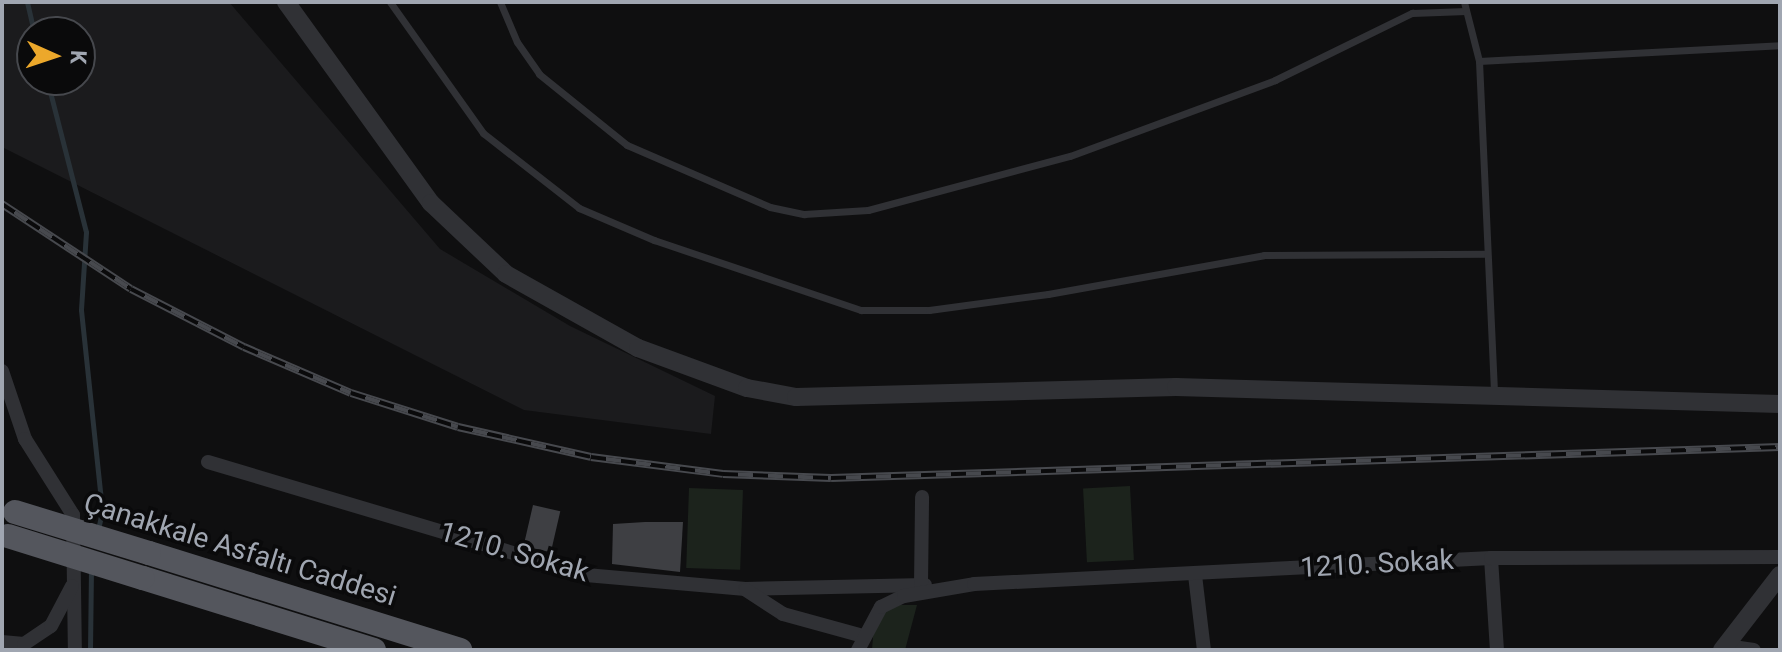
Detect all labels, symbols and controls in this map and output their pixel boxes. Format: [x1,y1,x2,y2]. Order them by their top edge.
north arrow [16,16,96,96]
text: K [66,50,91,65]
street label: Çanakkale Asfaltı Caddesi [80,486,400,614]
street label: 1210. Sokak [436,515,592,589]
street label: 1210. Sokak [1299,543,1455,585]

